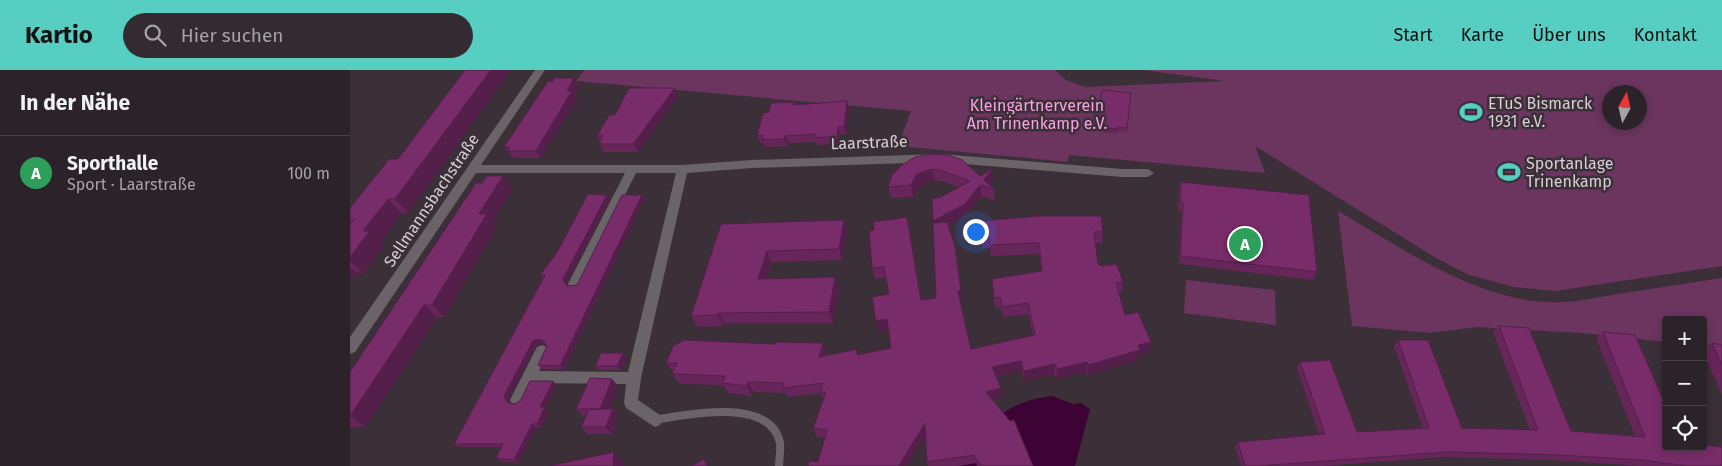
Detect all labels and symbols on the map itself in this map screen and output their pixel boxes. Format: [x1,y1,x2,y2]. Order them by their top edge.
north arrow [1602,85,1647,130]
place label: ETuS Bismarck 1931 e.V. [1488,94,1593,131]
park label: Kleingärtnerverein Am Trinenkamp e.V. [967,96,1108,133]
sports icon: ETuS Bismarck 1931 e.V. [1458,99,1484,125]
street label: Sellmannsbachstraße [380,130,483,270]
street label: Laarstraße [830,132,908,153]
place label: Sportanlage Trinenkamp [1526,154,1613,191]
sports icon: Sportanlage Trinenkamp [1496,159,1522,185]
your location [963,219,989,245]
pin: A [1229,225,1261,263]

